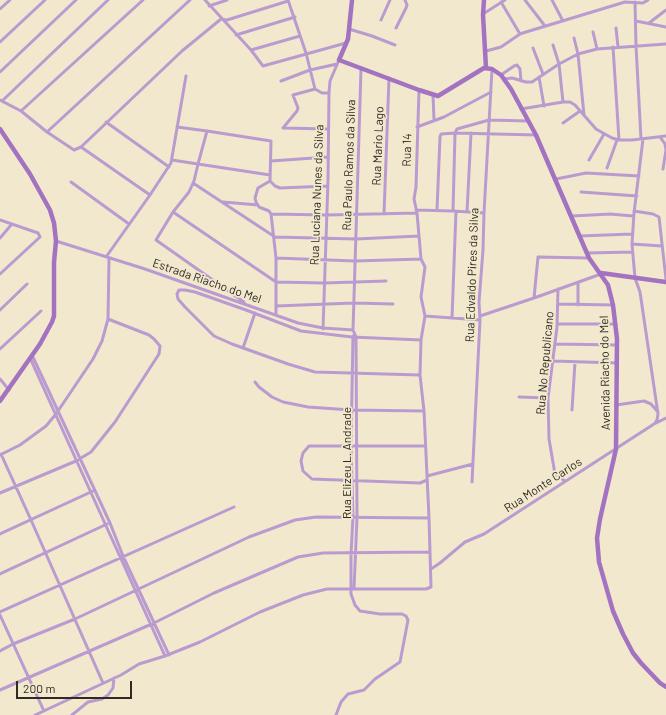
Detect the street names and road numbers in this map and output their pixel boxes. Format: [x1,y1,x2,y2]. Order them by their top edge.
street label: Rua Paulo Ramos da Silva [340,99,358,231]
street label: Rua Mario Lago [369,106,387,186]
street label: Rua Luciana Nunes da Silva [307,124,327,266]
street label: Rua 14 [400,133,414,167]
street label: Rua Edvaldo Pires da Silva [462,207,482,343]
street label: Estrada Riacho do Mel [151,256,263,306]
street label: Rua No Republicano [533,311,557,415]
street label: Avenida Riacho do Mel [597,315,613,431]
street label: Rua Elizeu L. Andrade [340,407,354,519]
street label: Rua Monte Carlos [501,455,585,515]

